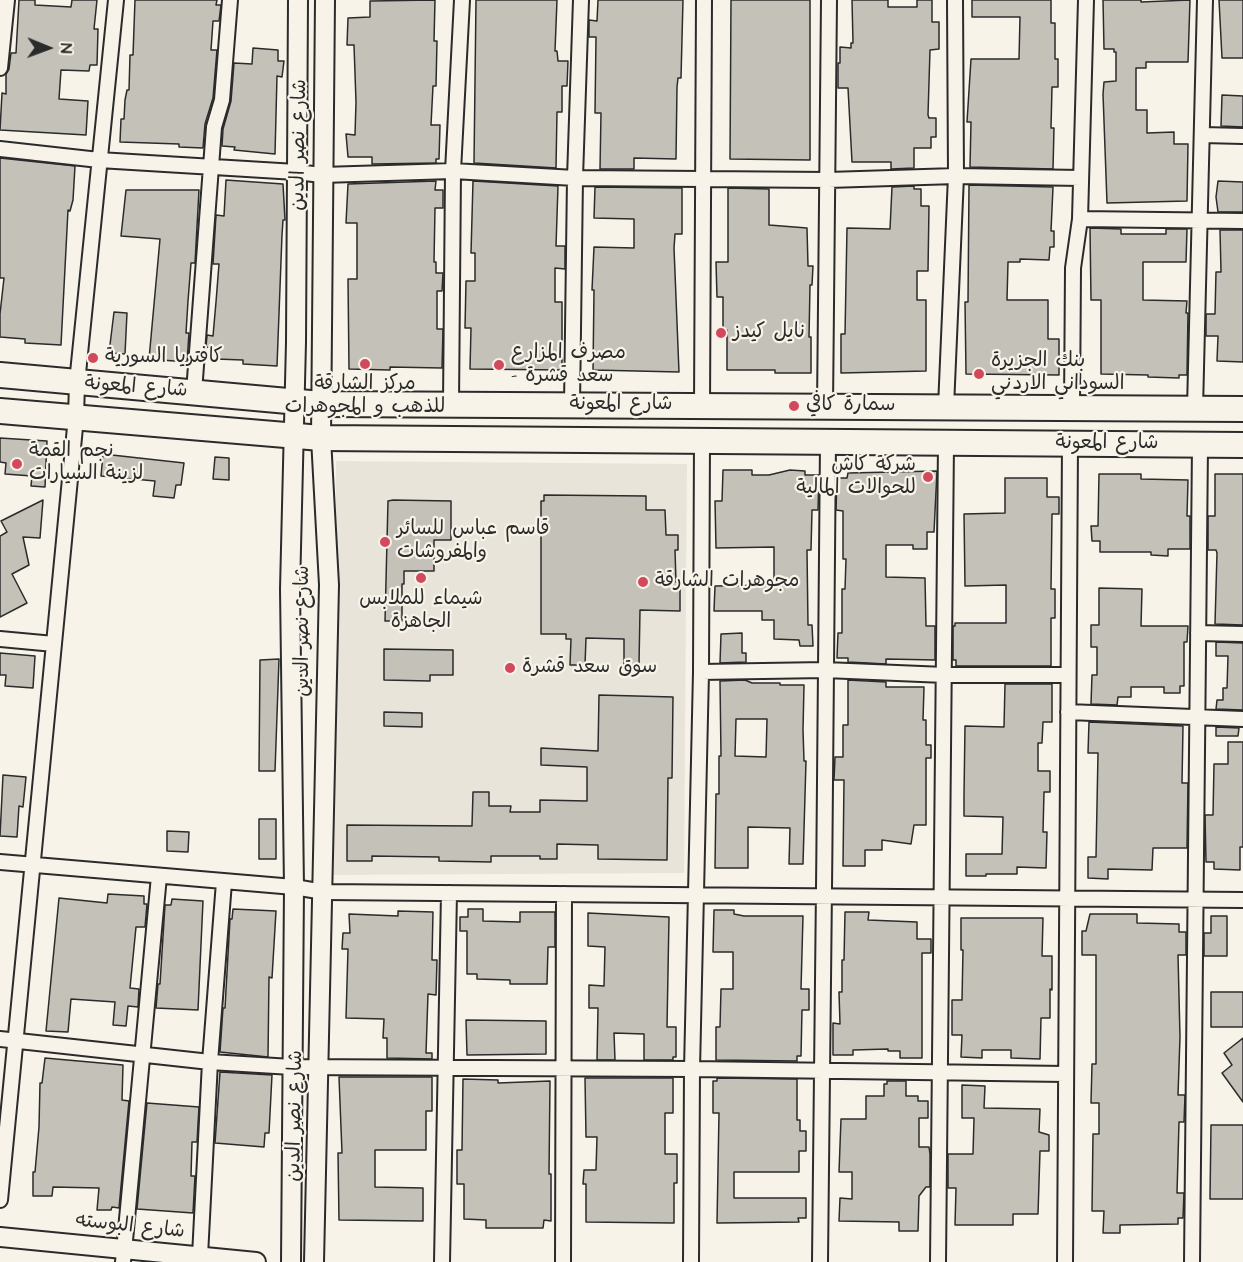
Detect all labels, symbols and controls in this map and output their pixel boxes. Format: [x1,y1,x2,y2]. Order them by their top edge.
north arrow [18,18,78,78]
text: N [55,43,77,54]
street label: شارع نصر الدين [287,79,313,211]
place label: نايل كيدز [733,321,805,345]
marker: نايل كيدز [714,326,728,340]
place label: مصرف المزارع - سعد قشرة [511,342,626,389]
place label: كافتريا السورية [105,346,223,370]
place label: بنك الجزيرة السوداني الاردني [991,350,1125,397]
marker: كافتريا السورية [86,351,100,365]
marker: مركز الشارقة للذهب و المجوهرات [358,357,372,371]
marker: مصرف المزارع - سعد قشرة [492,358,506,372]
marker: بنك الجزيرة السوداني الاردني [972,367,986,381]
street label: شارع المعونة [84,372,188,404]
place label: مركز الشارقة للذهب و المجوهرات [285,373,445,420]
street label: شارع المعونة [569,393,673,417]
place label: سمارة كافي [806,394,896,418]
marker: سمارة كافي [787,399,801,413]
street label: شارع المعونة [1055,432,1159,456]
place label: نجم القمة لزينة السيارات [29,440,143,487]
place label: شركة كاش للحوالات المالية [796,454,916,501]
marker: نجم القمة لزينة السيارات [10,457,24,471]
marker: شركة كاش للحوالات المالية [921,470,935,484]
place label: قاسم عباس للسائر والمفروشات [397,518,549,565]
marker: قاسم عباس للسائر والمفروشات [378,535,392,549]
street label: شارع نصر الدين [292,565,316,697]
place label: مجوهرات الشارقة [655,570,799,594]
marker: شيماء للملابس الجاهزة [414,571,428,585]
marker: مجوهرات الشارقة [636,575,650,589]
place label: شيماء للملابس الجاهزة [359,588,483,635]
place label: سوق سعد قشرة [522,656,657,680]
marker: سوق سعد قشرة [503,661,517,675]
street label: شارع نصر الدين [283,1050,309,1182]
street label: شارع البوسته [74,1209,186,1245]

